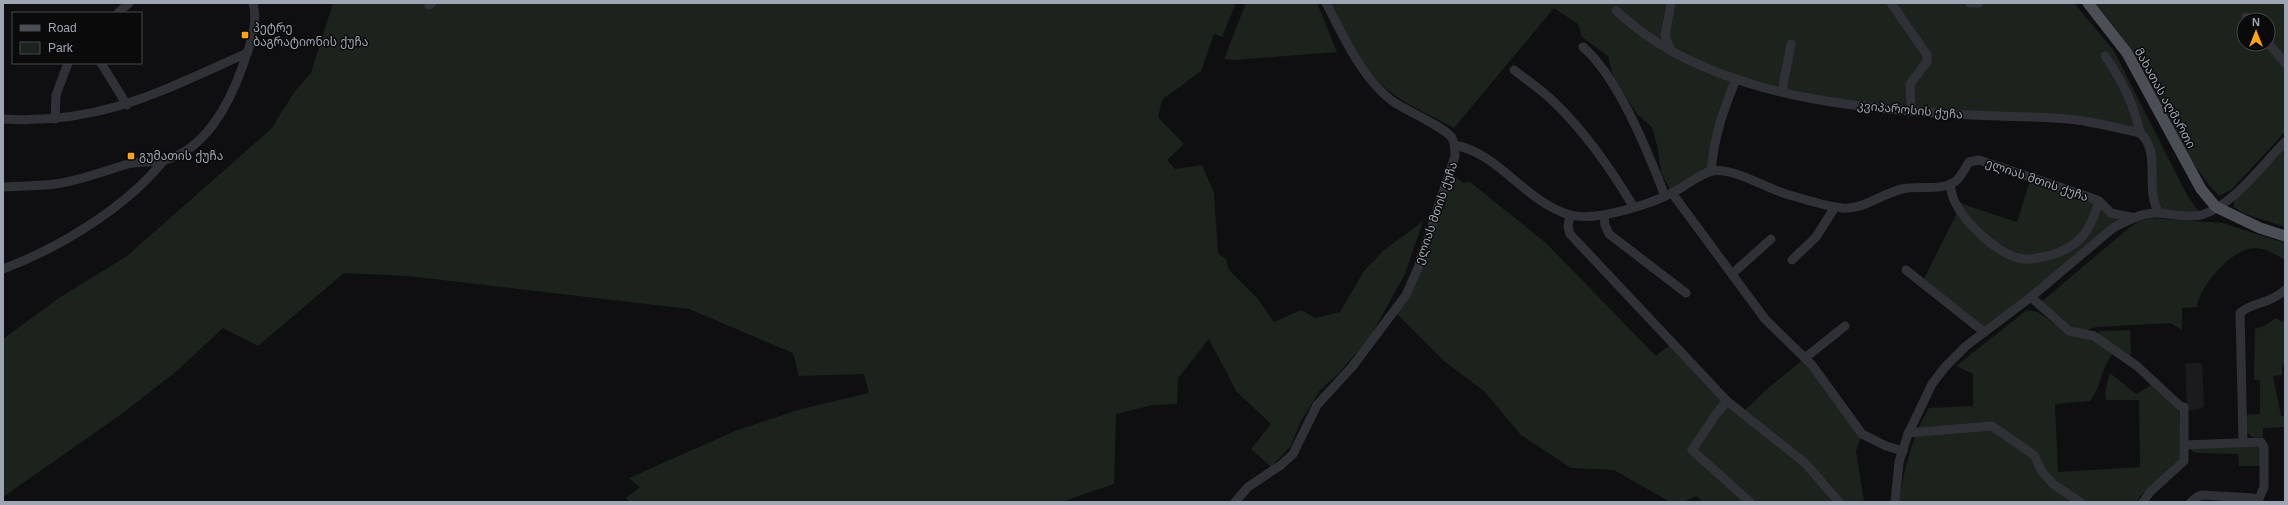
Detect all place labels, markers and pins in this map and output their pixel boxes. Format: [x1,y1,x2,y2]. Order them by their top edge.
place label: პეტრე ბაგრატიონის ქუჩა [253,21,368,49]
marker: პეტრე ბაგრატიონის ქუჩა [240,30,250,40]
place label: გუმათის ქუჩა [139,149,223,163]
marker: გუმათის ქუჩა [126,151,136,161]

